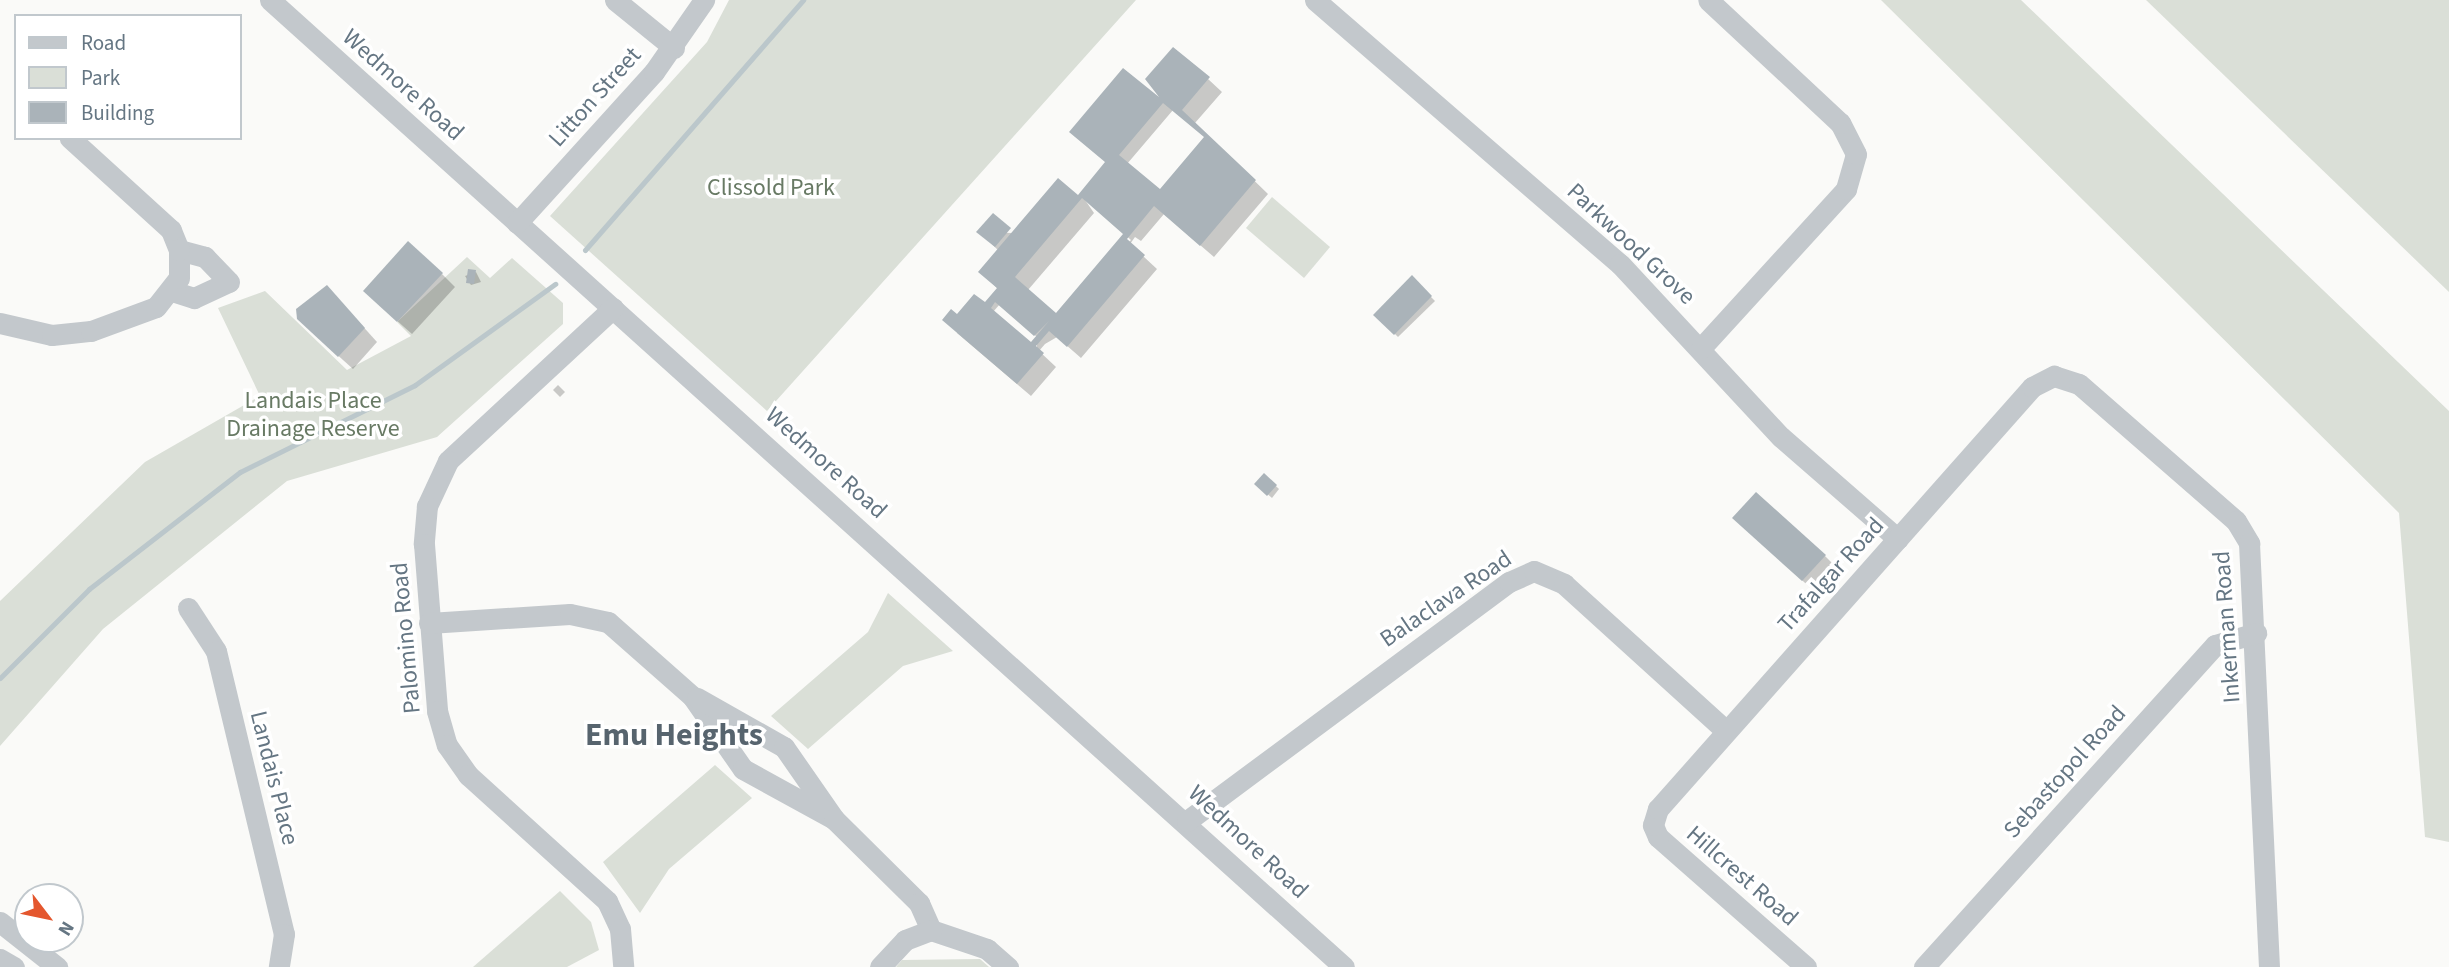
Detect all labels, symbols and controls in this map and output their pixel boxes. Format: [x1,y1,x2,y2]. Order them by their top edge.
legend [14,14,242,140]
street label: Wedmore Road [336,23,470,147]
text: Road [81,28,126,58]
street label: Litton Street [543,41,647,153]
text: Park [81,63,120,93]
text: Building [81,98,154,128]
park label: Clissold Park [707,174,835,202]
street label: Parkwood Grove [1561,177,1701,311]
park label: Landais Place Drainage Reserve [226,387,400,443]
street label: Wedmore Road [759,401,893,525]
street label: Trafalgar Road [1772,512,1890,638]
street label: Balaclava Road [1375,544,1517,654]
street label: Inkerman Road [2207,550,2247,704]
street label: Palomino Road [385,561,427,715]
street label: Sebastopol Road [1998,700,2132,844]
street label: Landais Place [243,708,305,848]
district label: Emu Heights [585,716,763,754]
street label: Wedmore Road [1182,779,1314,905]
street label: Hillcrest Road [1680,820,1804,932]
north arrow [14,883,84,953]
text: N [51,916,80,941]

